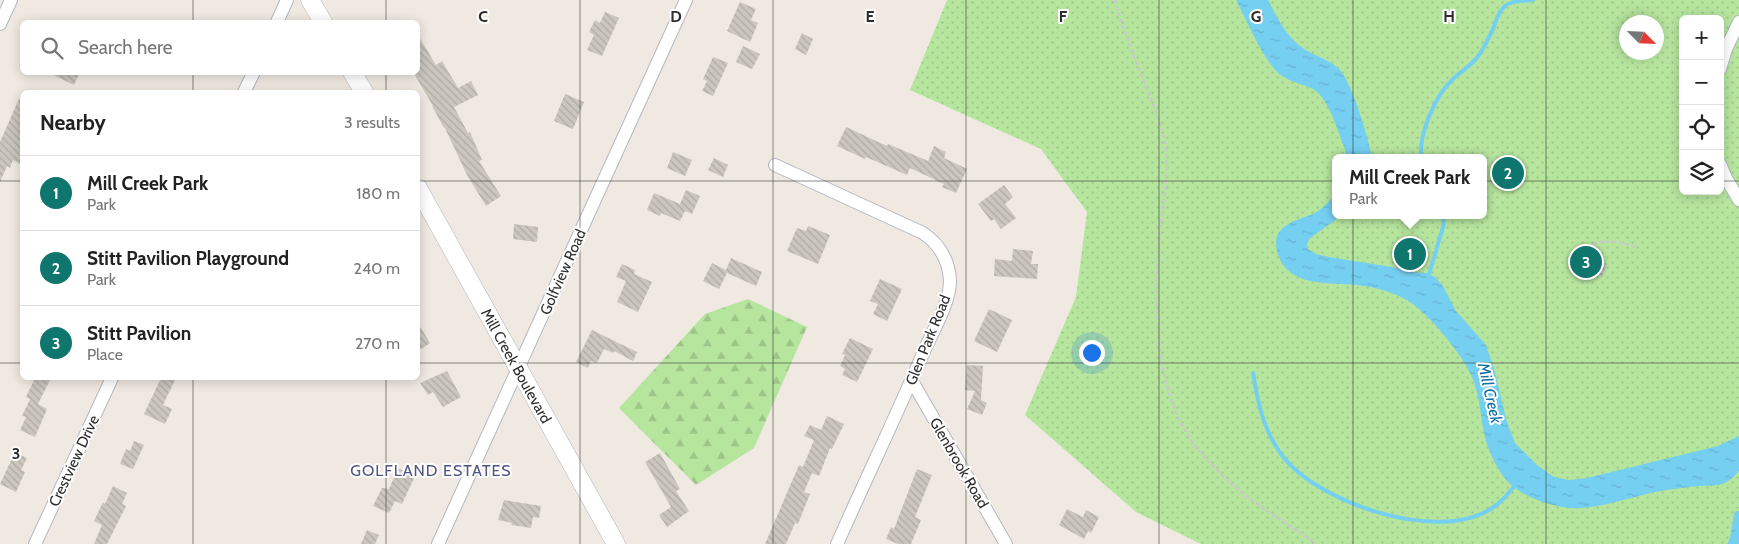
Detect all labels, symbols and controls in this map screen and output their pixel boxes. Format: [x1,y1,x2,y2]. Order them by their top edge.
text: C [478,7,488,26]
text: D [670,7,682,26]
text: E [865,7,875,26]
text: F [1059,7,1068,26]
text: G [1251,7,1261,26]
text: H [1443,7,1455,26]
north arrow [1619,15,1664,60]
map controls [1679,15,1724,195]
button: + [1679,15,1724,60]
search box [20,20,420,75]
icon: search [38,34,66,62]
text: Search here [78,36,172,59]
button: − [1679,60,1724,105]
button: locate [1679,105,1724,150]
text: Nearby [40,110,106,135]
text: 3 results [344,113,400,132]
button: layers [1679,150,1724,195]
popup [1332,154,1487,219]
pin: 2 [1492,154,1524,192]
text: Mill Creek Park [1349,166,1470,189]
text: Mill Creek Park [87,172,208,195]
text: 1 [53,184,59,203]
text: 180 m [356,184,400,203]
text: Park [1349,189,1378,208]
text: Park [87,195,116,214]
street label: Golfview Road [536,226,590,318]
pin: 1 [1394,235,1426,273]
pin: 3 [1570,243,1602,281]
text: Stitt Pavilion Playground [87,247,289,270]
text: 2 [52,259,60,278]
text: 240 m [354,259,400,278]
text: Park [87,270,116,289]
street label: Glen Park Road [902,292,954,388]
street label: Mill Creek Boulevard [477,306,555,426]
text: Stitt Pavilion [87,322,191,345]
text: 3 [52,334,60,353]
text: 270 m [355,334,400,353]
your location [1079,340,1105,366]
text: Place [87,345,123,364]
water label: Mill Creek [1474,360,1506,426]
street label: Crestview Drive [45,412,103,510]
street label: Glenbrook Road [926,415,992,511]
text: 3 [12,444,20,463]
district label: GOLFLAND ESTATES [350,461,512,480]

